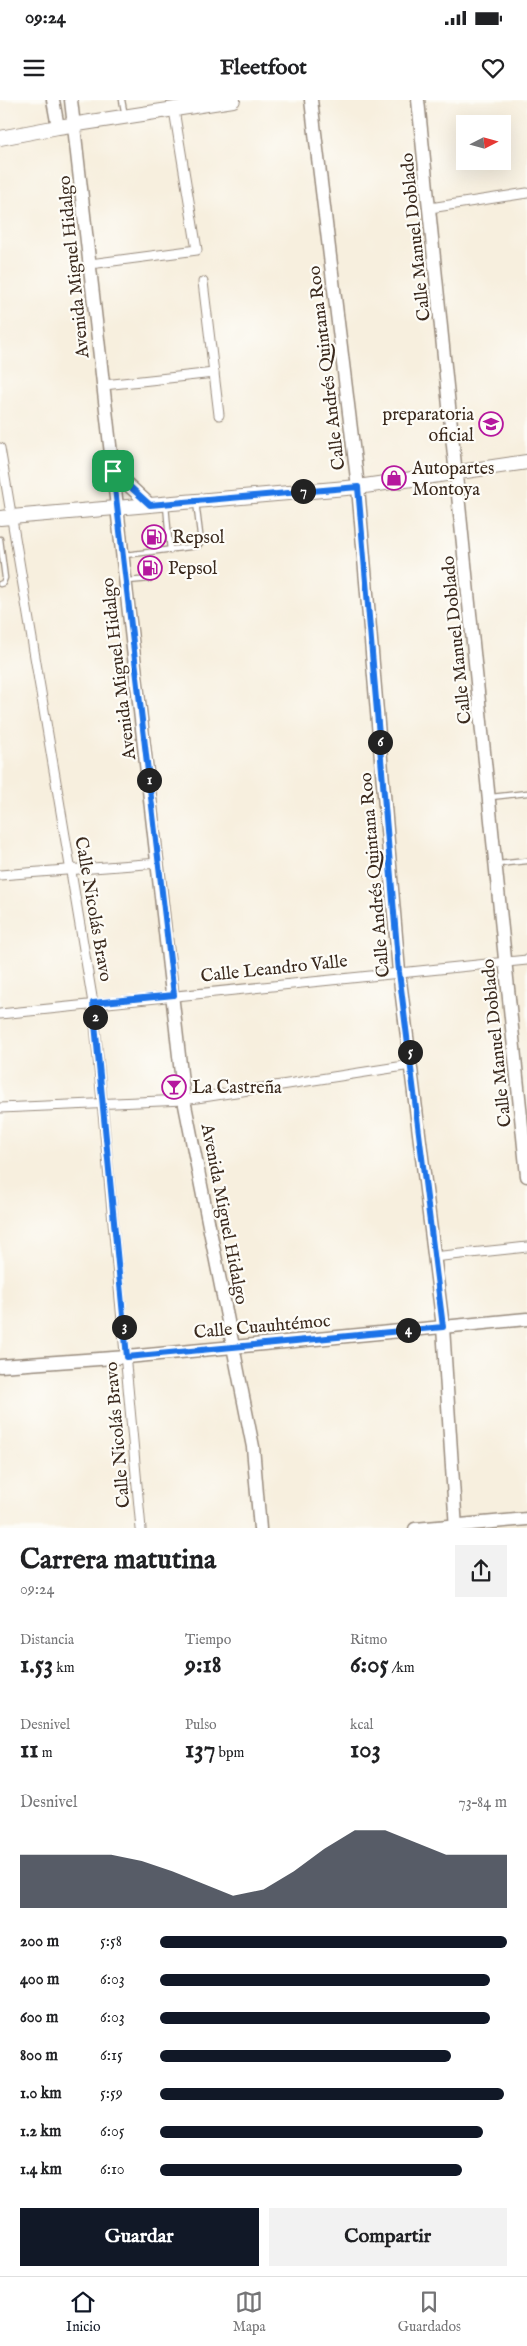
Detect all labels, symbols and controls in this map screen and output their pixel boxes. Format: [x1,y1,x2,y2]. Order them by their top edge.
text: 09:24 [25,6,66,30]
icon: menu [20,54,48,82]
text: Fleetfoot [220,54,307,82]
icon: heart [479,54,507,82]
north arrow [456,115,511,170]
map controls [456,115,511,170]
street label: Calle Manuel Doblado [396,151,437,322]
street label: Avenida Miguel Hidalgo [53,174,96,360]
street label: Calle Andrés Quintana Roo [303,264,351,471]
place label: preparatoria oficial [383,404,474,448]
school or university icon: preparatoria oficial [478,411,504,437]
pin [92,450,134,492]
icon: arrive [99,457,127,485]
place label: Autopartes Montoya [411,458,494,502]
shop icon: Autopartes Montoya [381,465,407,491]
pin: 7 [290,478,316,504]
text: 7 [300,482,307,500]
fuel station icon: Repsol [141,524,167,550]
place label: Repsol [172,527,225,550]
street label: Calle Manuel Doblado [437,554,478,725]
fuel station icon: Pepsol [137,555,163,581]
place label: Pepsol [168,558,217,581]
street label: Avenida Miguel Hidalgo [97,576,142,762]
pin: 6 [368,730,392,754]
text: 6 [378,733,383,751]
pin: 1 [136,768,162,792]
text: 1 [147,771,152,789]
street label: Calle Andrés Quintana Roo [355,771,396,978]
street label: Calle Nicolás Bravo [68,835,117,984]
street label: Calle Leandro Valle [200,950,349,989]
street label: Calle Manuel Doblado [477,957,518,1128]
pin: 2 [82,1004,108,1030]
text: 2 [92,1008,99,1026]
pin: 5 [398,1040,422,1064]
text: 5 [408,1043,413,1061]
bar icon: La Castreña [161,1074,187,1100]
place label: La Castreña [192,1077,282,1100]
street label: Avenida Miguel Hidalgo [195,1121,252,1307]
street label: Calle Cuauhtémoc [193,1310,332,1345]
pin: 3 [112,1314,136,1340]
text: 3 [122,1318,127,1336]
pin: 4 [396,1318,420,1342]
text: 4 [405,1321,412,1339]
street label: Calle Nicolás Bravo [101,1360,136,1509]
text: Carrera matutina [20,1543,216,1578]
button: share [455,1545,507,1597]
text: 09:24 [20,1580,54,1600]
text: Distancia [20,1631,74,1649]
text: Tiempo [185,1631,231,1649]
text: Ritmo [350,1631,387,1649]
text: 1.53 [20,1649,53,1681]
text: 9:18 [185,1649,222,1681]
text: 6:05 [350,1649,388,1681]
text: km [53,1659,74,1677]
text: /km [388,1659,415,1677]
text: Desnivel [20,1716,70,1734]
text: Pulso [185,1716,217,1734]
text: kcal [350,1716,373,1734]
text: 11 [20,1734,39,1766]
text: 137 [185,1734,215,1766]
text: 103 [350,1734,381,1766]
text: m [39,1744,53,1762]
text: bpm [215,1744,244,1762]
text: Desnivel [20,1793,77,1813]
text: 73–84 m [458,1793,507,1813]
text: 200 m [20,1932,59,1952]
text: 5:58 [100,1932,122,1952]
text: 400 m [20,1970,59,1990]
text: 6:03 [100,1970,125,1990]
text: 600 m [20,2008,58,2028]
text: 6:03 [100,2008,125,2028]
text: 800 m [20,2046,58,2066]
text: 6:15 [100,2046,123,2066]
text: 1.0 km [20,2084,62,2104]
text: 5:59 [100,2084,123,2104]
text: 1.2 km [20,2122,61,2142]
text: 6:05 [100,2122,125,2142]
text: 1.4 km [20,2160,62,2180]
text: 6:10 [100,2160,125,2180]
button: Guardar [20,2208,259,2266]
button: Compartir [269,2208,507,2266]
tab: Inicio [66,2288,101,2336]
tab: Mapa [233,2288,266,2336]
tab: Guardados [398,2288,461,2336]

